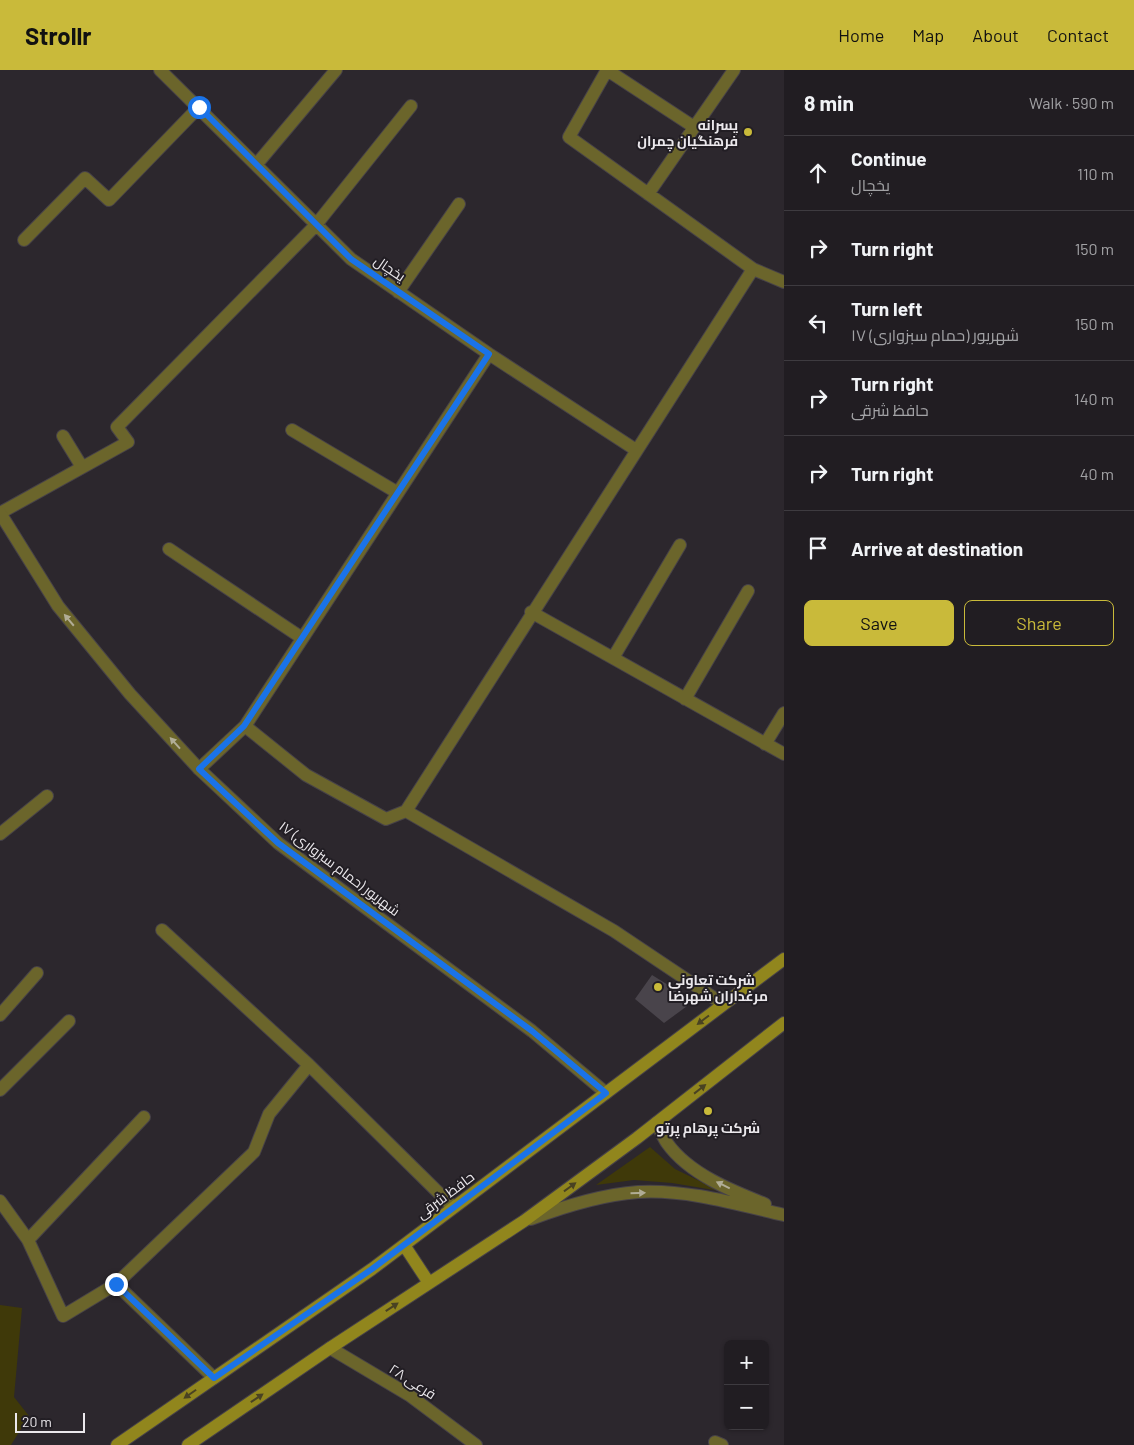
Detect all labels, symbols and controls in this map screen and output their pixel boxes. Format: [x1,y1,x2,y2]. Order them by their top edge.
text: Strollr [25,21,92,50]
text: Home [838,24,884,46]
text: Map [912,24,944,46]
text: About [972,24,1019,46]
text: Contact [1047,24,1109,46]
text: 8 min [804,90,854,115]
text: Walk · 590 m [1029,93,1114,112]
route start [188,96,211,119]
place label: پسرانه فرهنگیان چمران [637,116,738,152]
marker: پسرانه فرهنگیان چمران [742,126,754,138]
text: Continue [851,147,927,170]
icon: ahead [804,159,832,187]
text: 110 m [1077,164,1114,183]
text: یخچال [851,175,890,194]
icon: right [804,234,832,262]
text: Turn right [851,237,933,260]
text: 150 m [1075,239,1114,258]
street label: یخچال [370,251,409,286]
text: Turn left [851,297,922,320]
icon: left [804,309,832,337]
text: 150 m [1075,314,1114,333]
text: ۱۷ شهریور (حمام سبزواری) [851,325,1019,344]
text: Turn right [851,372,933,395]
icon: right [804,384,832,412]
text: 140 m [1074,389,1114,408]
text: حافظ شرقی [851,400,929,419]
icon: right [804,459,832,487]
text: Turn right [851,462,933,485]
text: 40 m [1080,464,1114,483]
icon: arrive [804,534,832,562]
text: Arrive at destination [851,537,1023,560]
button: Save [804,600,954,646]
button: Share [964,600,1114,646]
one-way arrow [63,614,74,627]
one-way arrow [169,737,181,749]
street label: ۱۷ شهریور (حمام سبزواری) [275,817,404,921]
place label: شرکت تعاونی مرغداران شهرضا [668,971,768,1005]
marker: شرکت تعاونی مرغداران شهرضا [652,981,664,993]
one-way arrow [696,1015,710,1025]
one-way arrow [693,1083,706,1094]
marker: شرکت پرهام پرتو [702,1105,714,1117]
place label: شرکت پرهام پرتو [656,1119,760,1139]
street label: حافظ شرقی [413,1168,477,1222]
one-way arrow [716,1181,730,1189]
one-way arrow [563,1182,577,1192]
one-way arrow [631,1189,647,1197]
route end [105,1273,128,1296]
one-way arrow [385,1302,399,1312]
map controls [724,1340,769,1430]
button: + [724,1340,769,1385]
street label: فرعی ۲۸ [386,1360,440,1402]
button: − [724,1385,769,1430]
one-way arrow [184,1389,197,1399]
one-way arrow [250,1393,264,1403]
scale bar [15,1410,85,1433]
text: 20 m [22,1413,52,1430]

